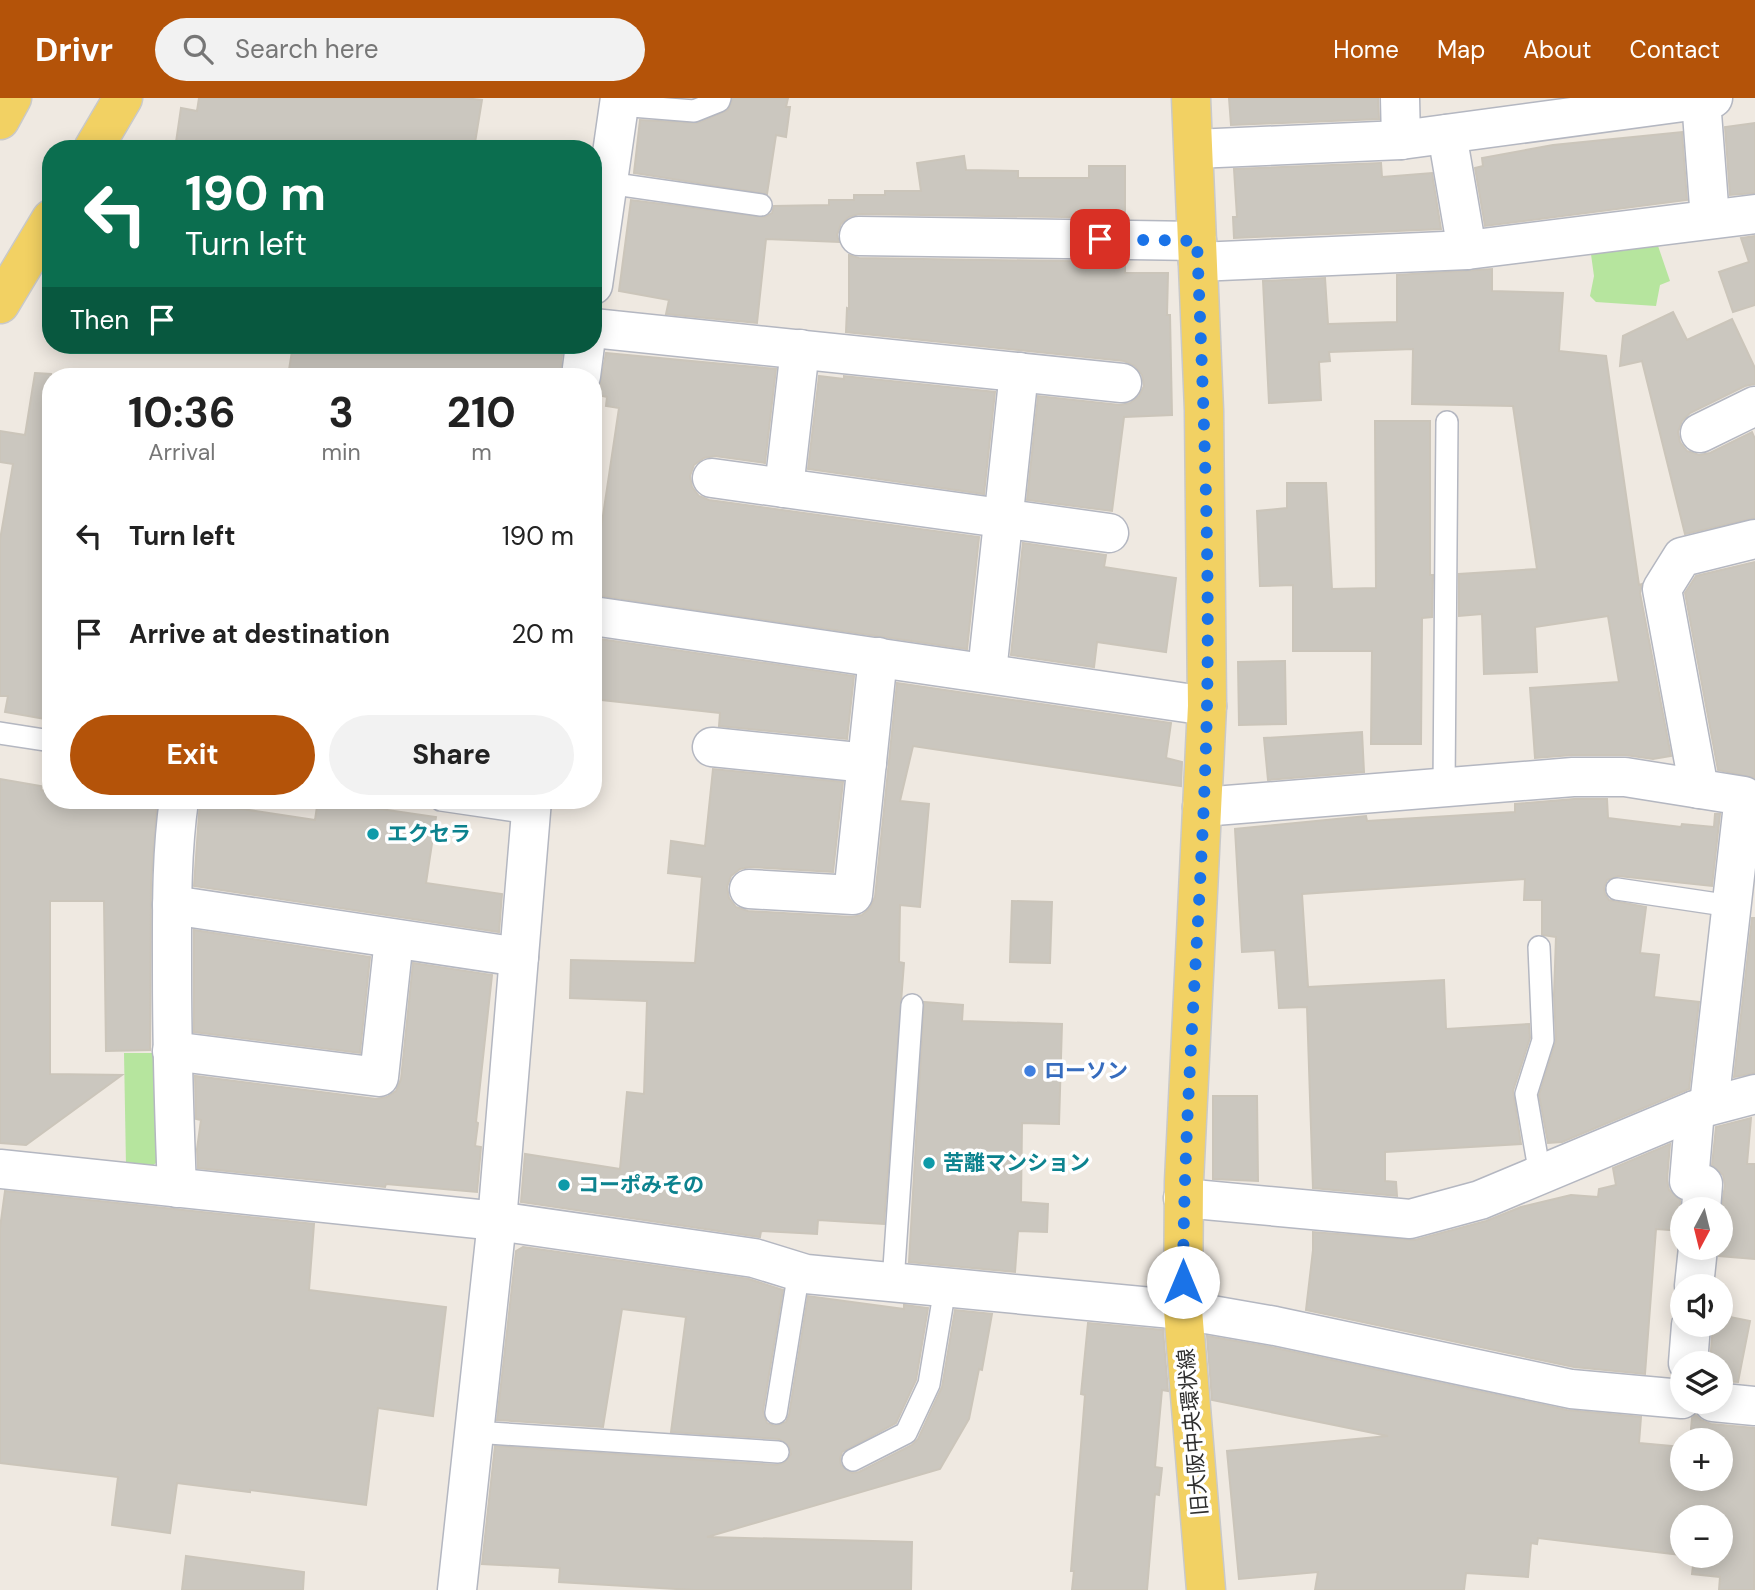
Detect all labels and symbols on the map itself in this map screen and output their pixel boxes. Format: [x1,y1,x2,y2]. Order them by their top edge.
pin [1070,209,1130,269]
place label: エクセラ [387,820,471,848]
marker: エクセラ [365,826,381,842]
place label: ローソン [1044,1057,1128,1085]
marker: ローソン [1022,1063,1038,1079]
place label: 苦離マンション [943,1149,1090,1177]
marker: 苦離マンション [921,1155,937,1171]
place label: コーポみその [578,1171,704,1199]
marker: コーポみその [556,1177,572,1193]
north arrow [1670,1197,1732,1260]
position arrow [1146,1245,1220,1319]
street label: 旧大阪中央環状線 [1172,1347,1214,1517]

